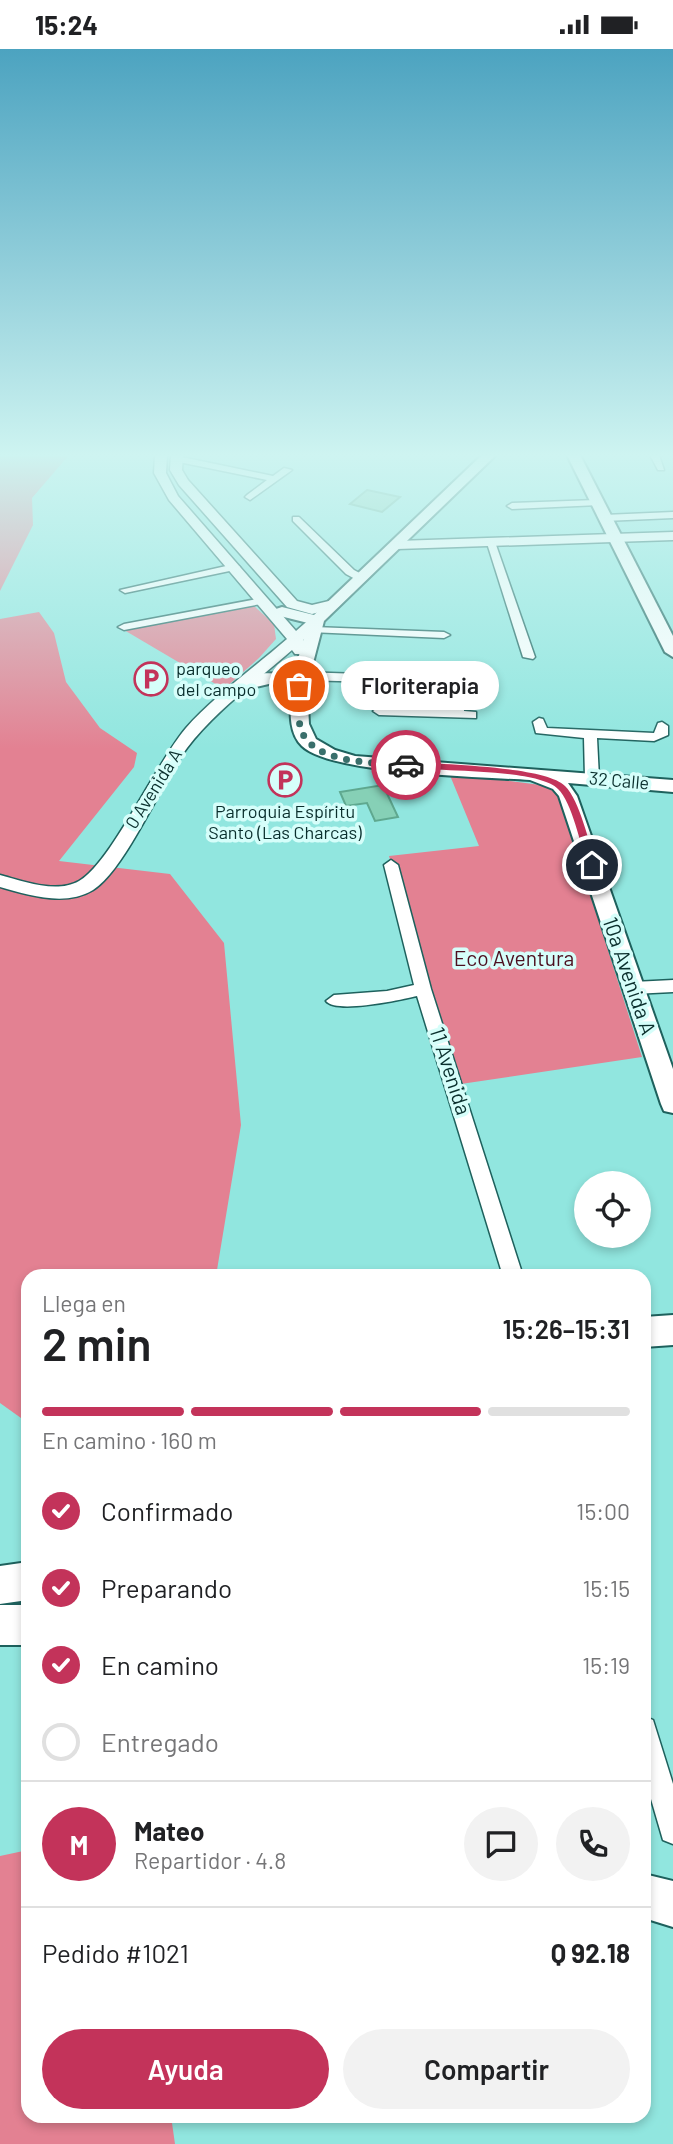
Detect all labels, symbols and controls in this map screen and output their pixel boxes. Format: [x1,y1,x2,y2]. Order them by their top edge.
text: 15:24 [35,9,98,40]
pin [269,656,329,716]
place label: parqueo del campo [176,657,256,700]
parking icon: parqueo del campo [132,660,170,698]
callout: Floriterapia [341,661,499,711]
icon: bag [280,667,318,705]
text: Floriterapia [361,671,479,699]
courier [371,730,441,800]
street label: 0 Avenida A [120,744,186,832]
icon: car [387,746,425,784]
parking icon: Parroquia Espíritu Santo (Las Charcas) [266,761,304,799]
street label: 32 Calle [588,766,650,794]
place label: Parroquia Espíritu Santo (Las Charcas) [208,800,362,843]
pin [562,835,622,895]
icon: home [573,846,611,884]
street label: 10a Avenida A [599,913,662,1038]
park label: Eco Aventura [454,945,574,970]
street label: 11 Avenida [426,1023,477,1118]
map controls [574,1171,651,1248]
button: locate [574,1171,651,1248]
text: Llega en [42,1289,126,1317]
text: 15:26–15:31 [503,1313,630,1344]
text: 2 min [42,1315,151,1370]
text: En camino · 160 m [42,1426,217,1454]
icon: check [42,1492,80,1530]
text: Confirmado [101,1495,233,1526]
text: 15:00 [576,1497,630,1525]
icon: check [42,1569,80,1607]
text: Preparando [101,1572,232,1603]
text: 15:15 [582,1574,630,1602]
icon: check [42,1646,80,1684]
text: En camino [101,1649,219,1680]
text: 15:19 [582,1651,630,1679]
text: Entregado [101,1726,219,1757]
button: chat [464,1807,538,1881]
button: phone [556,1807,630,1881]
text: Mateo [134,1815,204,1846]
text: M [70,1829,88,1860]
text: Repartidor · 4.8 [134,1846,286,1874]
text: Pedido #1021 [42,1937,189,1968]
text: Q 92.18 [551,1937,630,1968]
button: Ayuda [42,2029,329,2109]
button: Compartir [343,2029,630,2109]

